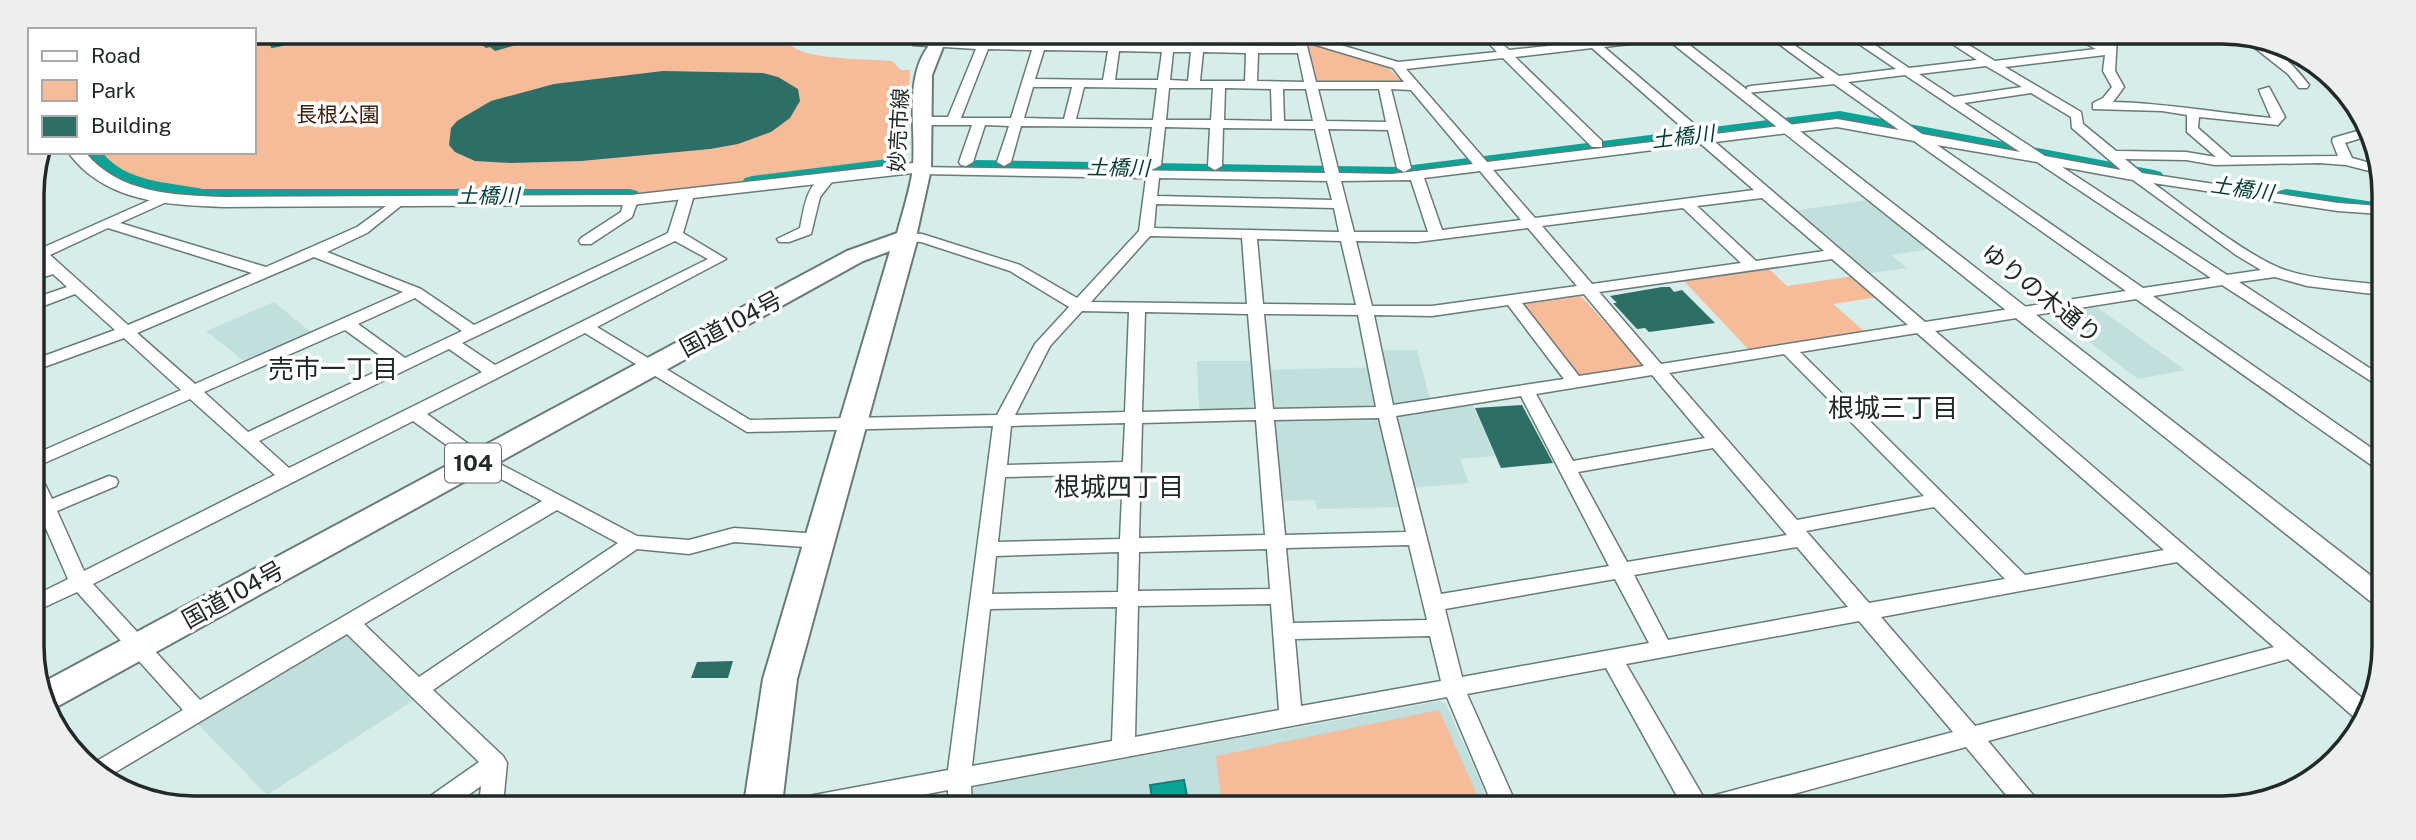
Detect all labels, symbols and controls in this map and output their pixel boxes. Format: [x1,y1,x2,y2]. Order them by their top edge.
legend [28,28,256,154]
text: Road [91,43,141,68]
text: Park [91,78,136,103]
street label: 妙売市線 [884,87,913,173]
park label: 長根公園 [296,102,380,127]
text: Building [91,113,172,138]
water label: 土橋川 [1650,120,1718,153]
water label: 土橋川 [1086,154,1152,181]
water label: 土橋川 [2209,172,2277,206]
water label: 土橋川 [457,183,521,208]
street label: ゆりの木通り [1976,238,2107,349]
street label: 国道104号 [675,285,786,362]
district label: 売市一丁目 [268,353,398,384]
district label: 根城三丁目 [1828,392,1958,423]
road number: 104 [445,444,501,482]
district label: 根城四丁目 [1054,471,1184,502]
street label: 国道104号 [177,555,288,633]

